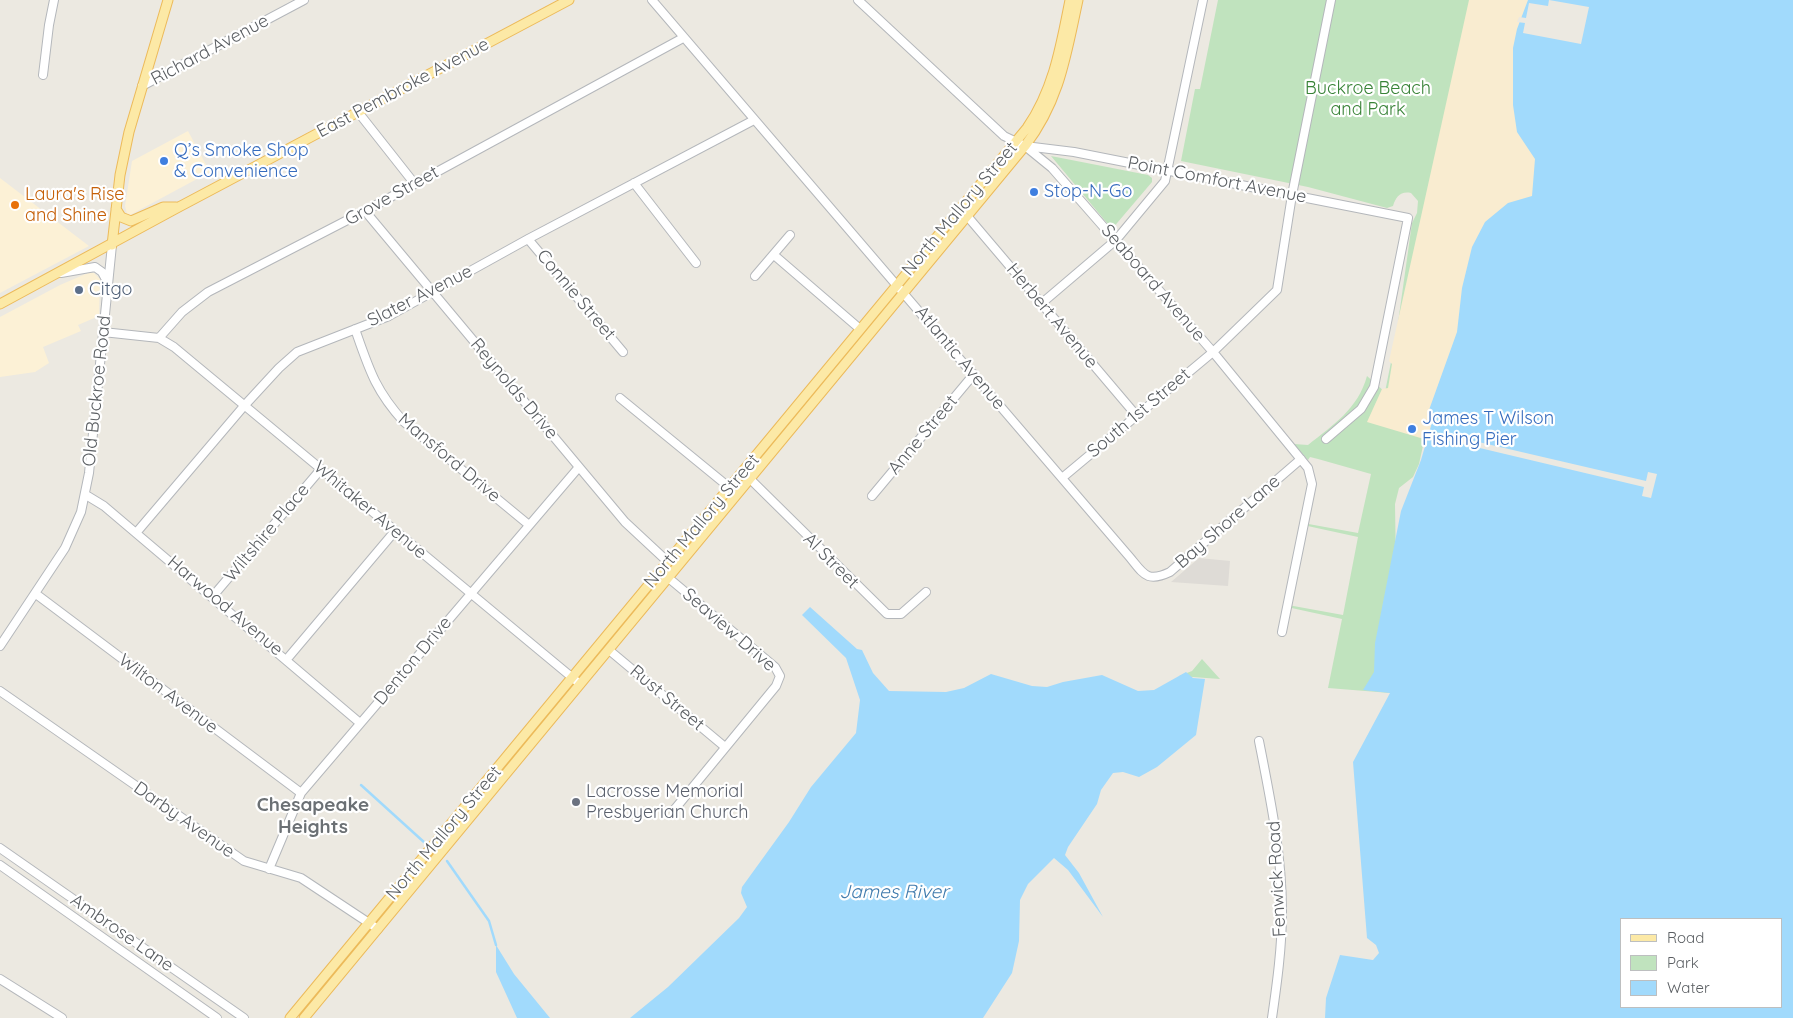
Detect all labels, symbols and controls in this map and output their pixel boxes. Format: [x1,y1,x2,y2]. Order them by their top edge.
street label: Richard Avenue [147,10,273,90]
street label: East Pembroke Avenue [313,33,493,143]
park label: Buckroe Beach and Park [1305,78,1431,120]
street label: North Mallory Street [898,138,1022,280]
place label: Q’s Smoke Shop & Convenience [174,140,309,182]
street label: Point Comfort Avenue [1126,152,1308,208]
marker: Q’s Smoke Shop & Convenience [158,155,170,167]
street label: Grove Street [341,161,443,231]
place label: Stop-N-Go [1044,181,1132,203]
place label: Laura's Rise and Shine [25,184,125,226]
marker: Stop-N-Go [1028,186,1040,198]
marker: Laura's Rise and Shine [9,199,21,211]
street label: Seaboard Avenue [1096,220,1210,346]
street label: Connie Street [532,245,620,345]
street label: Herbert Avenue [1002,259,1102,373]
street label: Slater Avenue [364,260,476,332]
place label: Citgo [89,279,132,301]
marker: Citgo [73,284,85,296]
street label: Atlantic Avenue [910,302,1010,414]
street label: Old Buckroe Road [78,314,116,468]
street label: Reynolds Drive [466,334,562,444]
street label: South 1st Street [1083,364,1195,462]
street label: Anne Street [884,391,962,479]
place label: James T Wilson Fishing Pier [1422,408,1554,450]
street label: Mansford Drive [393,409,505,507]
marker: James T Wilson Fishing Pier [1406,423,1418,435]
street label: North Mallory Street [640,450,764,592]
street label: Whitaker Avenue [309,456,431,564]
street label: Bay Shore Lane [1171,471,1285,573]
street label: Wiltshire Place [220,480,314,586]
street label: Al Street [799,529,863,593]
street label: Harwood Avenue [163,551,287,661]
street label: Seaview Drive [678,584,780,676]
street label: Denton Drive [370,612,456,710]
street label: Wilton Avenue [114,650,222,738]
street label: Rust Street [625,661,709,735]
street label: North Mallory Street [382,762,506,904]
street label: Darby Avenue [129,777,239,863]
place label: Lacrosse Memorial Presbyerian Church [586,781,748,824]
district label: Chesapeake Heights [257,794,369,838]
marker: Lacrosse Memorial Presbyerian Church [570,796,582,808]
street label: Fenwick Road [1263,820,1291,938]
water label: James River [839,881,949,903]
street label: Ambrose Lane [66,889,178,977]
legend [1620,918,1783,1008]
text: Road [1667,928,1704,947]
text: Park [1667,953,1699,972]
text: Water [1667,978,1710,997]

